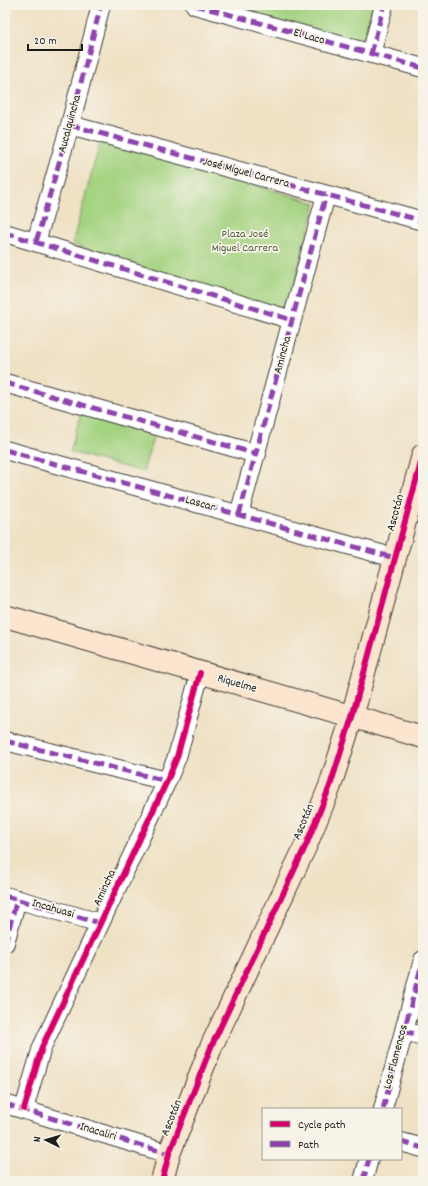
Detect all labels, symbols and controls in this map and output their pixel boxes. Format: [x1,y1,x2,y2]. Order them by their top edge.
street label: El Laco [291,24,327,50]
scale bar [28,26,82,52]
text: 20 m [34,33,57,50]
street label: Aucalquincha [54,93,86,155]
street label: José Miguel Carrera [201,153,292,193]
park label: Plaza José Miguel Carrera [212,226,279,257]
street label: Amincha [270,334,296,376]
street label: Lascar [183,492,218,517]
street label: Ascotán [383,492,409,533]
street label: Riquelme [215,670,259,698]
street label: Ascotán [289,801,319,843]
street label: Amincha [89,867,121,909]
street label: Incahuasi [30,895,76,923]
street label: Los Flamencos [379,1023,413,1091]
street label: Ascotán [157,1097,187,1139]
legend [262,1108,402,1160]
text: Cycle path [298,1117,346,1134]
street label: Inacaliri [78,1118,118,1146]
north arrow [26,1120,66,1160]
text: N [30,1135,46,1143]
text: Path [298,1137,319,1154]

